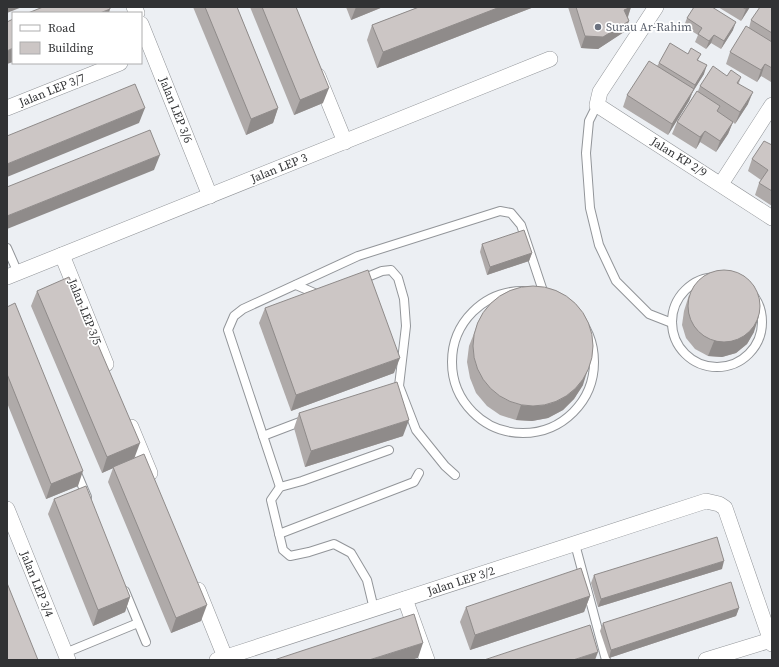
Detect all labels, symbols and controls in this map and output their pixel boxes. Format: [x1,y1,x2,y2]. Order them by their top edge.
legend [12,12,142,64]
place label: Surau Ar-Rahim [606,19,692,35]
text: Road [48,20,75,36]
marker: Surau Ar-Rahim [593,22,603,32]
text: Building [48,40,93,56]
street label: Jalan LEP 3/7 [16,70,87,111]
street label: Jalan LEP 3/6 [155,74,196,145]
street label: Jalan KP 2/9 [647,133,710,181]
street label: Jalan LEP 3 [247,149,310,187]
street label: Jalan LEP 3/5 [64,276,105,347]
street label: Jalan LEP 3/4 [16,548,57,619]
street label: Jalan LEP 3/2 [424,563,497,600]

